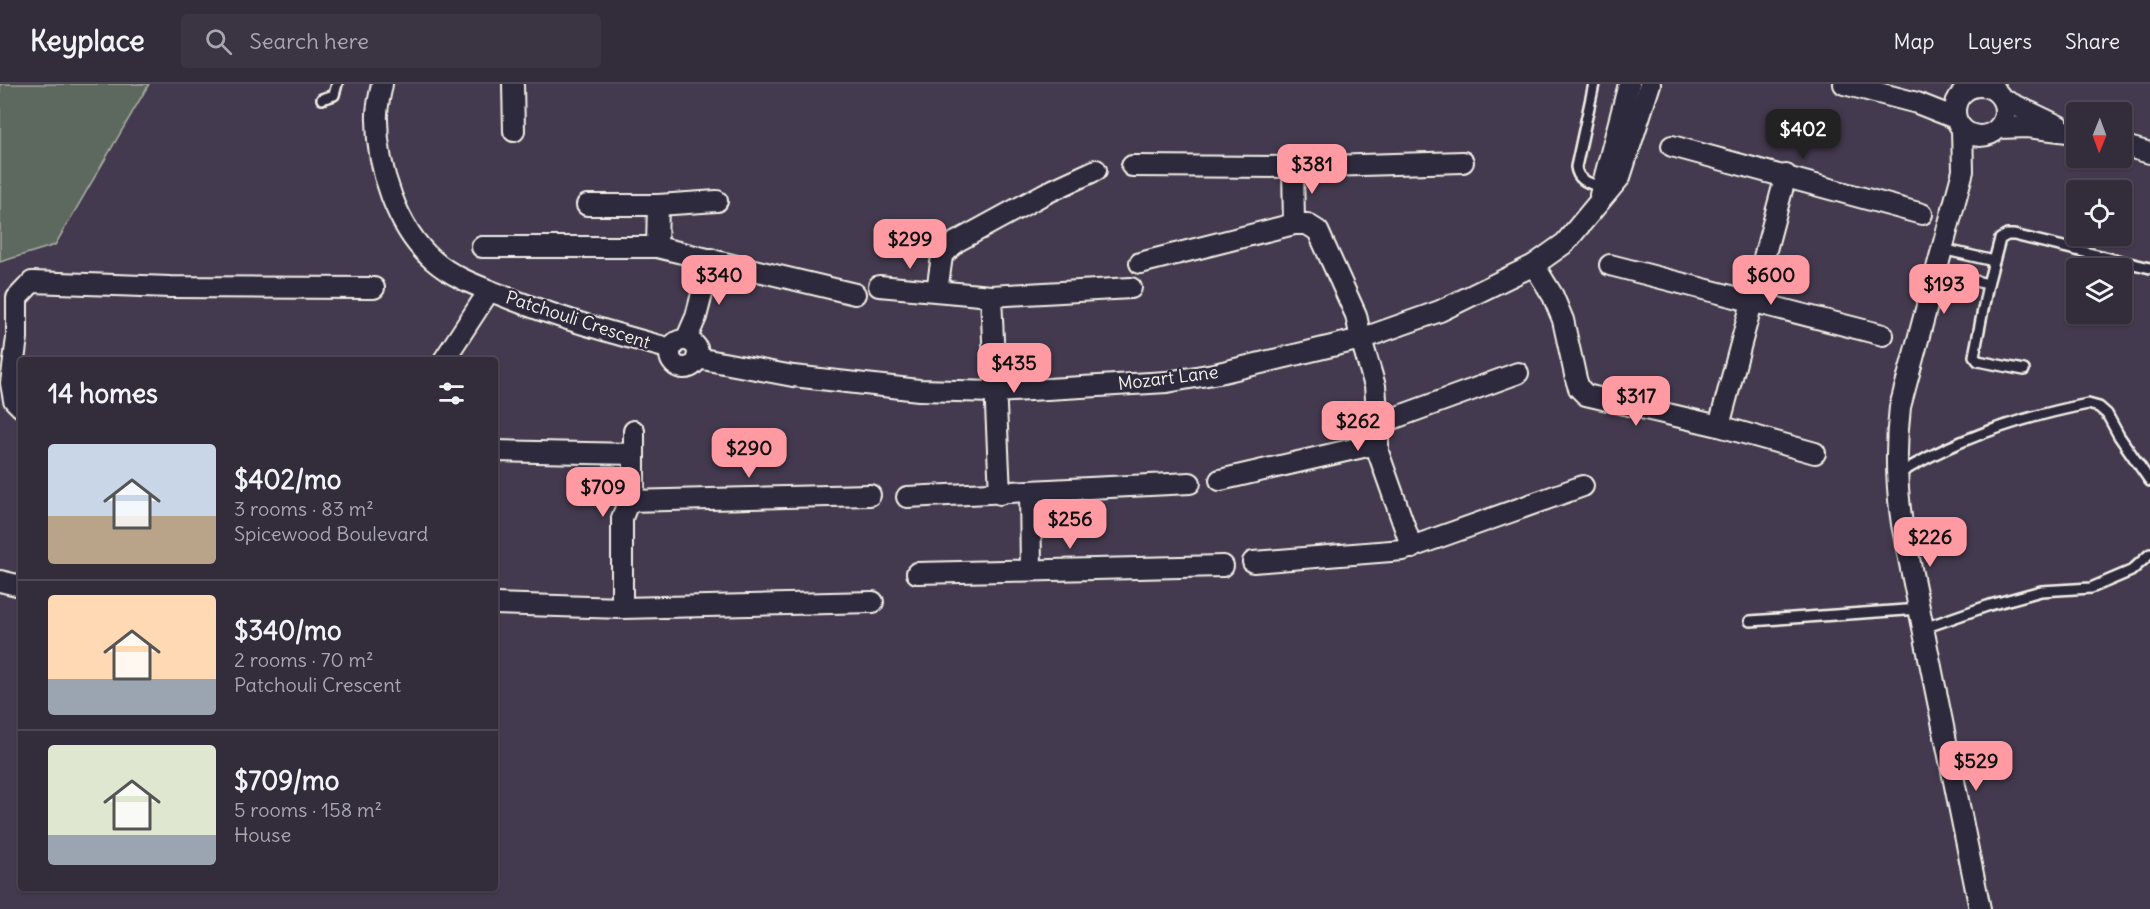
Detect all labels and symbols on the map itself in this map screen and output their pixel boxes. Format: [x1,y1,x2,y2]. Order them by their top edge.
north arrow [2066,102,2132,168]
pin: $402 [1767,109,1839,160]
pin: $381 [1276,144,1348,195]
pin: $299 [874,219,946,270]
pin: $340 [683,255,755,306]
pin: $600 [1735,255,1807,306]
pin: $193 [1908,264,1980,315]
street label: Patchouli Crescent [503,285,653,354]
pin: $435 [978,343,1050,394]
street label: Mozart Lane [1116,360,1219,395]
pin: $317 [1600,376,1672,427]
pin: $262 [1322,401,1394,452]
pin: $290 [713,428,785,479]
pin: $709 [567,467,639,518]
pin: $256 [1034,499,1106,550]
pin: $226 [1894,517,1966,568]
pin: $529 [1940,741,2012,792]

